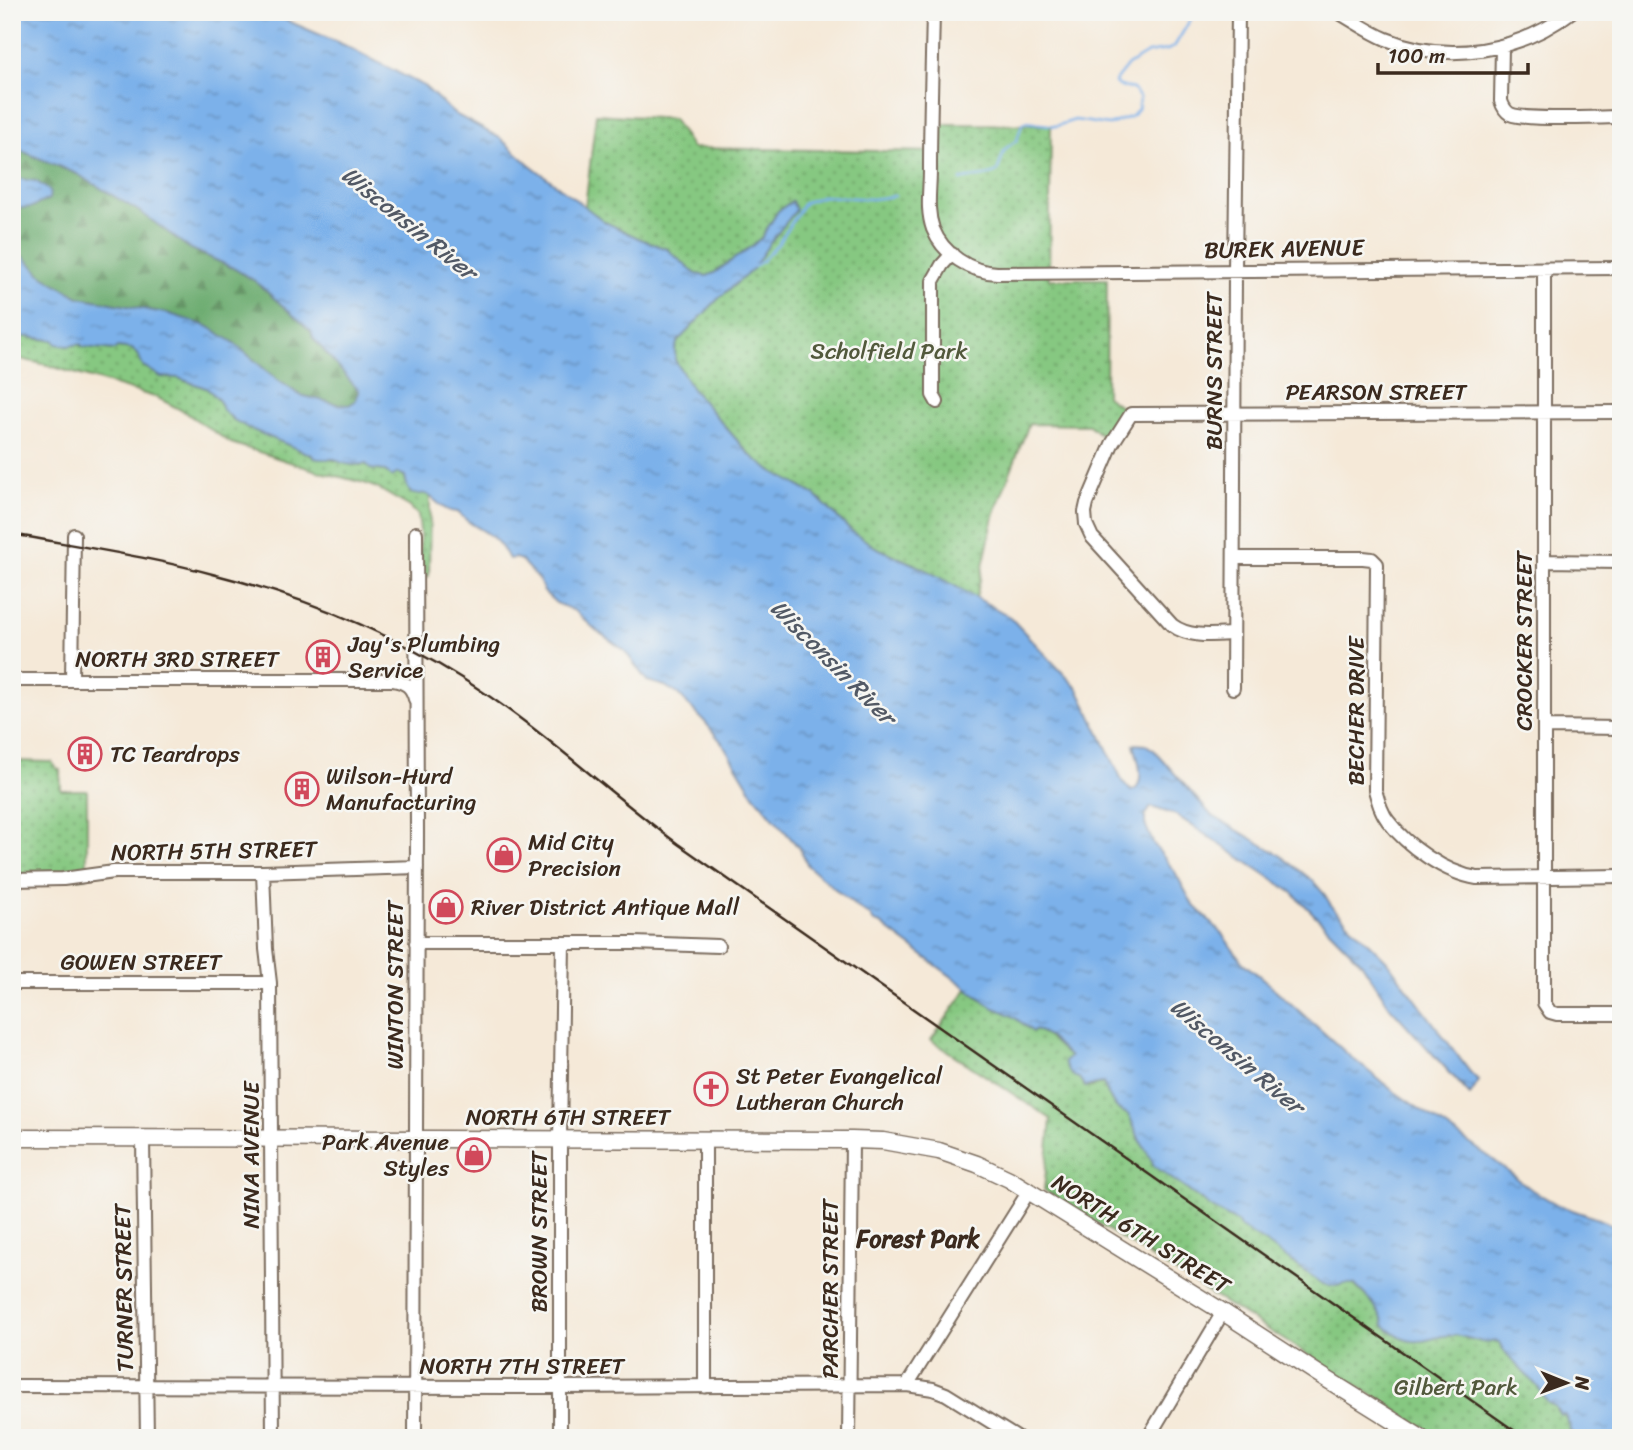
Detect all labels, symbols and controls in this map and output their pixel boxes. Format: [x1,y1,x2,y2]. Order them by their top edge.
scale bar [1378,32,1528,76]
text: 100 m [1388,37,1445,75]
water label: Wisconsin River [332,155,489,294]
street label: BUREK AVENUE [1204,227,1366,271]
street label: BURNS STREET [1194,290,1235,450]
park label: Scholfield Park [811,331,968,372]
street label: PEARSON STREET [1285,372,1468,413]
street label: CROCKER STREET [1504,550,1545,731]
water label: Wisconsin River [760,589,909,738]
place label: Jay's Plumbing Service [347,624,501,691]
street label: BECHER DRIVE [1336,635,1377,785]
building icon: Jay's Plumbing Service [304,638,342,676]
street label: NORTH 3RD STREET [75,639,280,680]
place label: TC Teardrops [110,734,240,775]
building icon: TC Teardrops [66,735,104,773]
place label: Wilson-Hurd Manufacturing [326,756,477,823]
building icon: Wilson-Hurd Manufacturing [283,770,321,808]
place label: Mid City Precision [528,822,621,889]
street label: NORTH 5TH STREET [111,829,318,873]
shop icon: Mid City Precision [485,836,523,874]
place label: River District Antique Mall [471,887,740,928]
shop icon: River District Antique Mall [427,888,465,926]
street label: WINTON STREET [375,899,416,1069]
street label: GOWEN STREET [61,942,223,983]
water label: Wisconsin River [1160,987,1317,1128]
place label: St Peter Evangelical Lutheran Church [736,1056,943,1123]
church icon: St Peter Evangelical Lutheran Church [692,1070,730,1108]
street label: NINA AVENUE [231,1080,272,1229]
street label: NORTH 6TH STREET [466,1097,672,1138]
place label: Park Avenue Styles [322,1122,449,1189]
shop icon: Park Avenue Styles [455,1136,493,1174]
street label: BROWN STREET [519,1150,560,1313]
street label: NORTH 6TH STREET [1043,1162,1240,1306]
street label: PARCHER STREET [810,1198,851,1379]
street label: TURNER STREET [102,1202,146,1373]
district label: Forest Park [855,1218,980,1260]
street label: NORTH 7TH STREET [420,1346,626,1387]
north arrow [1532,1348,1602,1418]
park label: Gilbert Park [1394,1367,1518,1408]
text: N [1566,1375,1599,1391]

